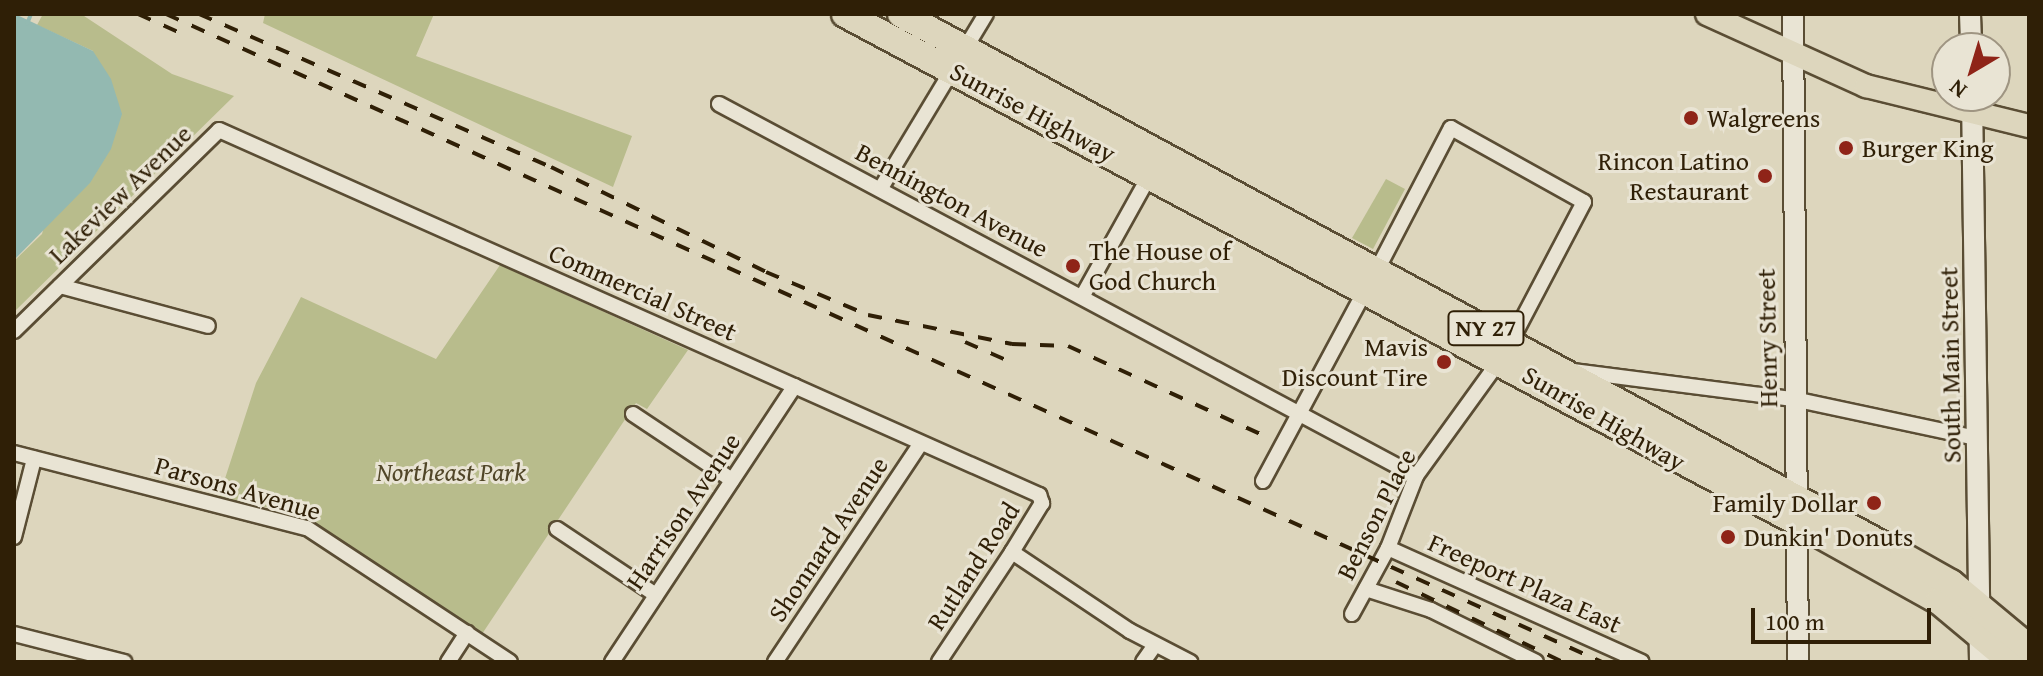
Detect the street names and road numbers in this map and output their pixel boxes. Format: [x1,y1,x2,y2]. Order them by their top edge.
street label: Sunrise Highway [945,55,1121,169]
street label: Lakeview Avenue [42,118,198,270]
street label: Bennington Avenue [850,136,1054,264]
street label: Commercial Street [544,237,742,347]
street label: South Main Street [1933,266,1967,464]
street label: Henry Street [1750,268,1784,408]
road number: NY 27 [1446,308,1526,348]
street label: Sunrise Highway [1517,359,1691,477]
street label: Harrison Avenue [619,427,747,595]
street label: Benson Place [1330,443,1422,585]
street label: Parsons Avenue [151,449,325,527]
street label: Shonnard Avenue [761,451,895,627]
street label: Rutland Road [920,496,1026,636]
street label: Freeport Plaza East [1424,526,1626,640]

